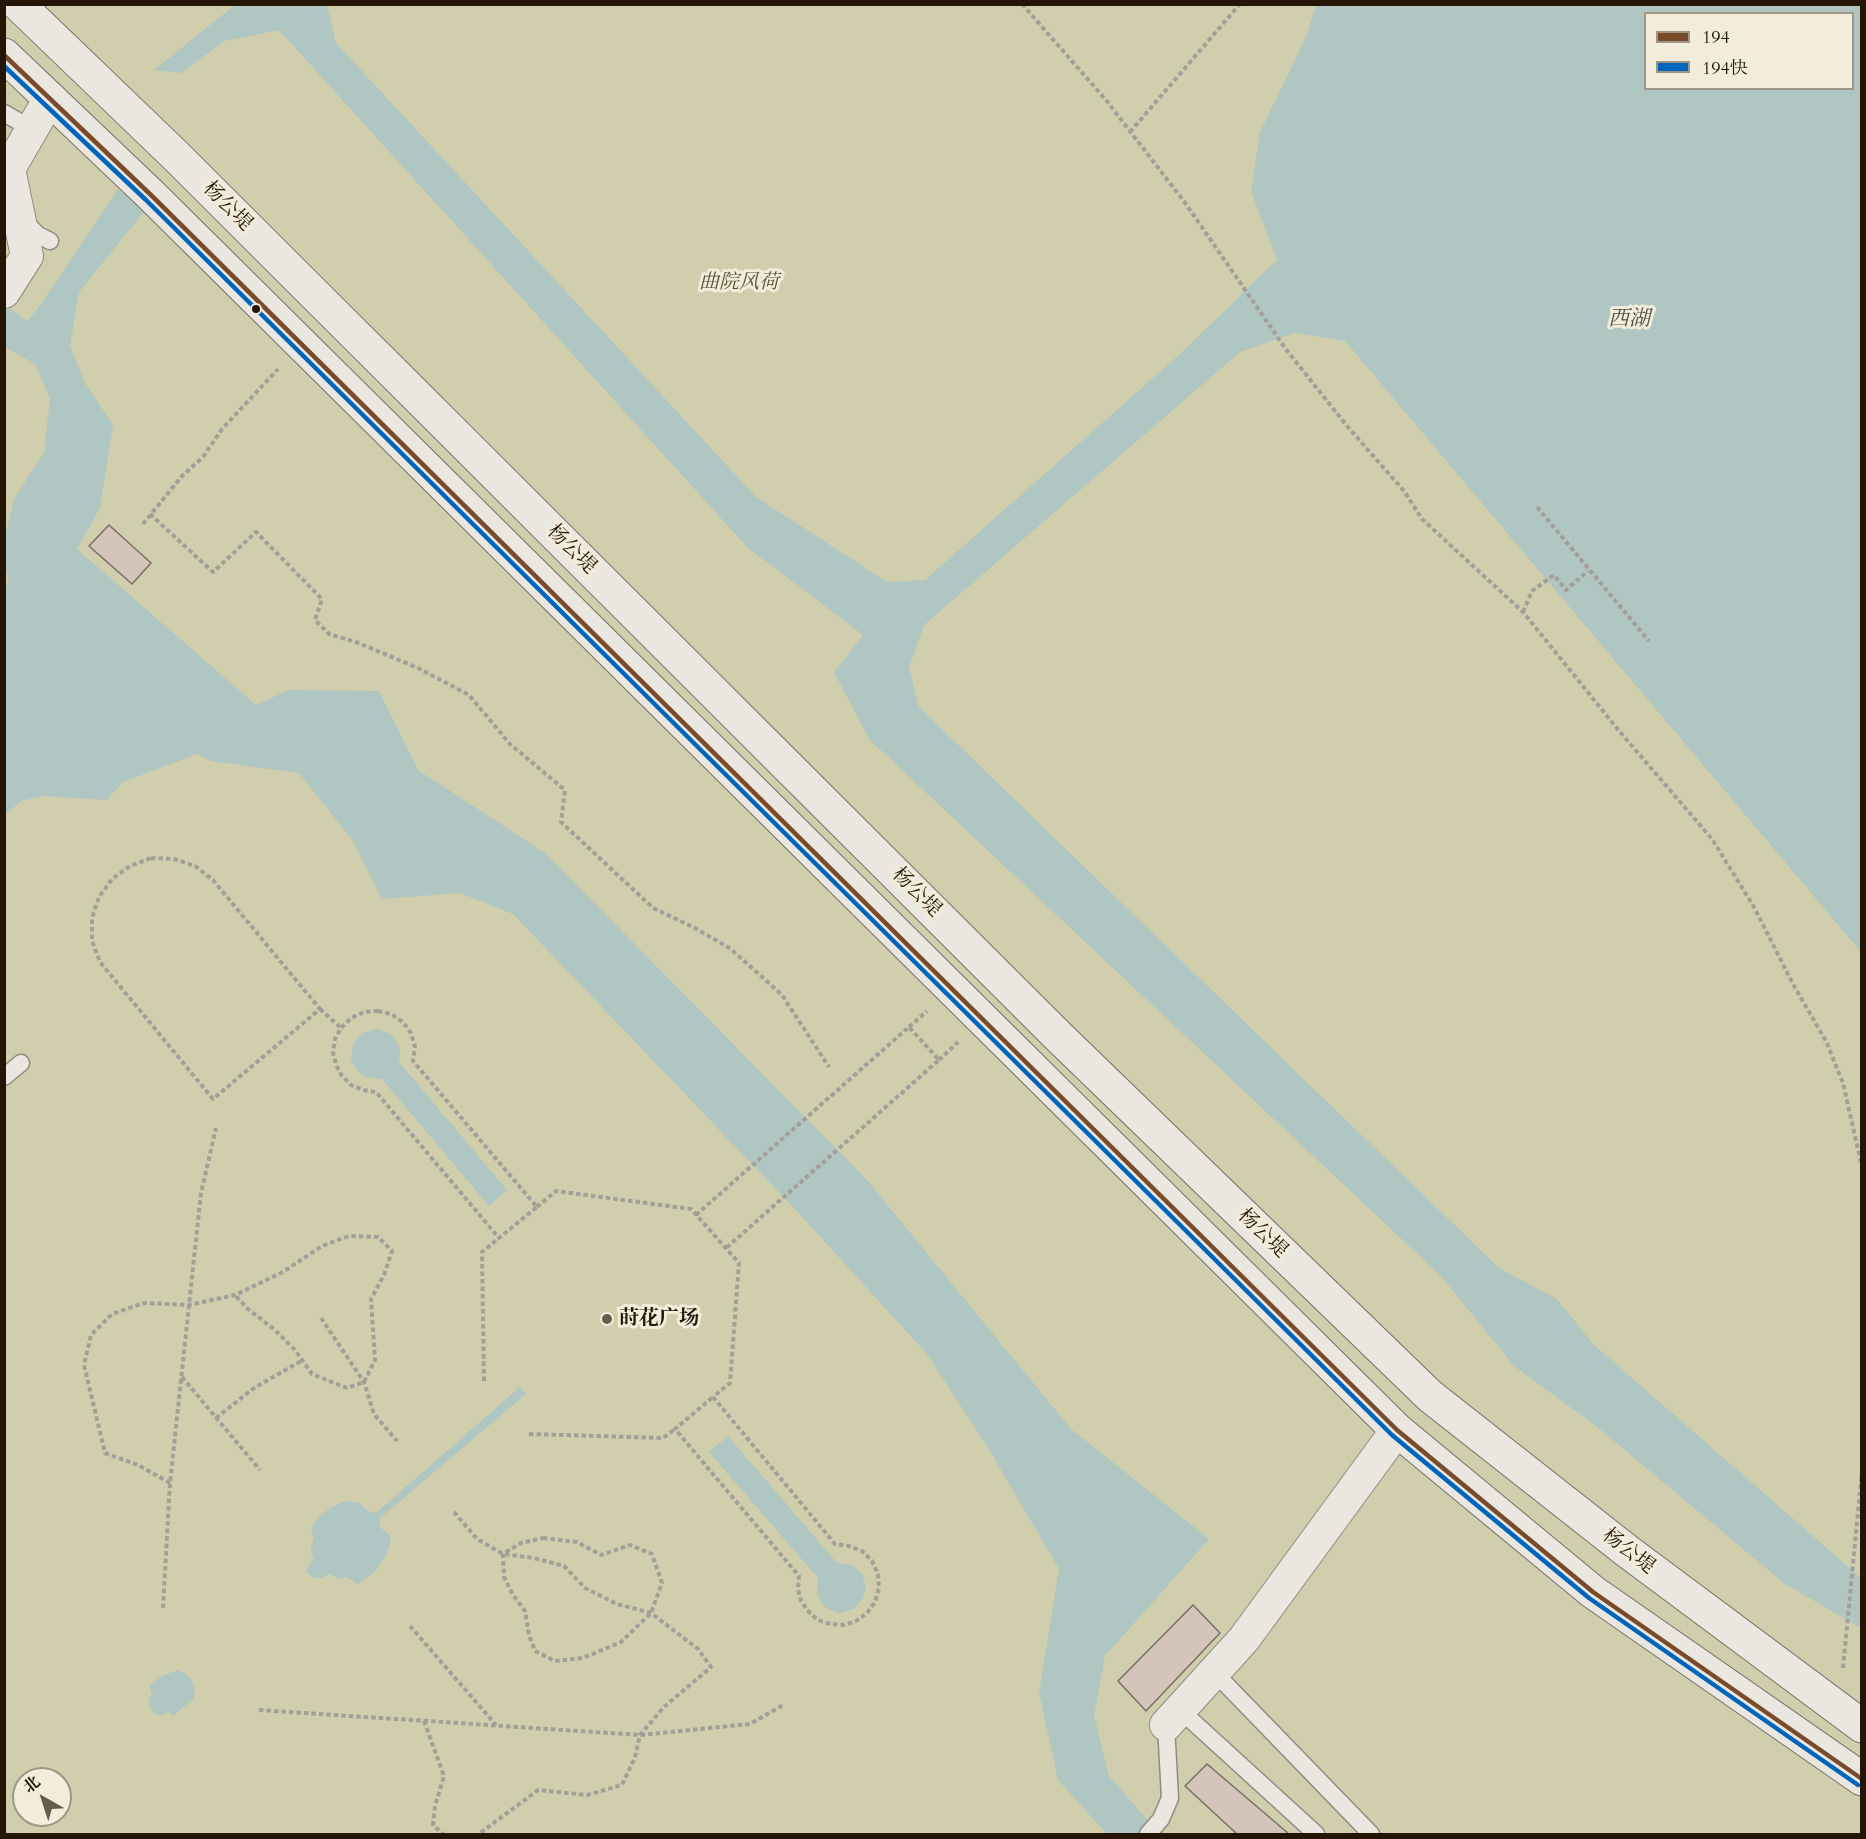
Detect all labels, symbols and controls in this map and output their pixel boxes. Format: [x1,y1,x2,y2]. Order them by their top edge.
legend [1644,12,1854,90]
text: 194 [1702,25,1730,50]
text: 194快 [1702,56,1748,81]
street label: 杨公堤 [197,177,257,237]
park label: 曲院风荷 [699,271,779,295]
unlabelled marker [250,303,262,315]
water label: 西湖 [1608,307,1650,333]
street label: 杨公堤 [541,520,601,580]
street label: 杨公堤 [886,863,946,923]
street label: 杨公堤 [1232,1205,1292,1263]
place label: 莳花广场 [619,1307,699,1331]
marker: 莳花广场 [600,1312,614,1326]
street label: 杨公堤 [1597,1524,1659,1580]
north arrow [12,1767,72,1827]
text: 北 [19,1771,45,1798]

